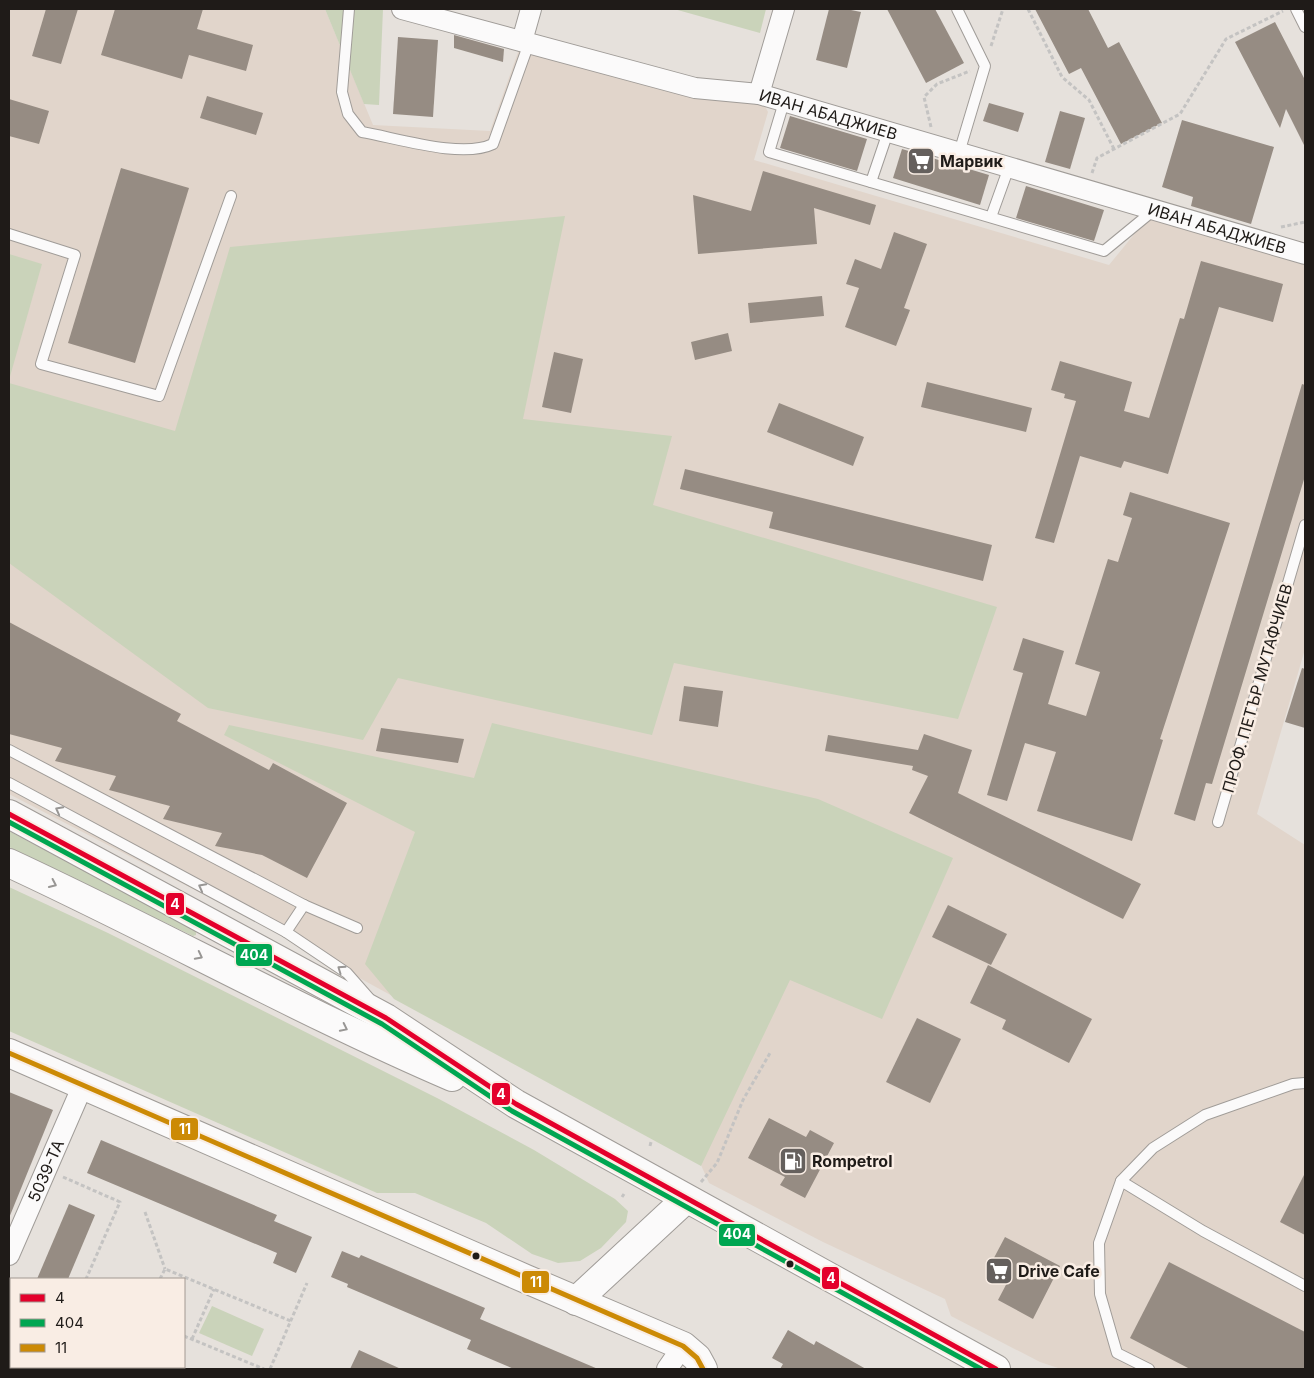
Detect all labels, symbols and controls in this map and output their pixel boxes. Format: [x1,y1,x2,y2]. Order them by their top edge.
street label: ИВАН АБАДЖИЕВ [757,85,900,144]
supermarket icon: Марвик [906,146,936,176]
place label: Марвик [940,151,1003,171]
street label: ИВАН АБАДЖИЕВ [1146,199,1288,258]
street label: ПРОФ. ПЕТЪР МУТАФЧИЕВ [1218,581,1296,795]
one-way arrow [55,806,64,816]
one-way arrow [48,877,57,888]
one-way arrow [198,883,207,893]
line badge: 4 [165,892,185,916]
text: 4 [170,895,180,912]
line badge: 404 [235,943,273,967]
text: 404 [240,946,268,963]
one-way arrow [193,950,202,960]
one-way arrow [338,966,347,975]
one-way arrow [339,1022,348,1032]
line badge: 4 [491,1082,511,1106]
text: 4 [496,1085,506,1102]
line badge: 11 [170,1117,199,1141]
text: 11 [179,1120,191,1137]
street label: 5039-ТА [23,1136,68,1205]
fuel station icon: Rompetrol [778,1146,808,1176]
place label: Rompetrol [812,1151,892,1171]
line badge: 404 [718,1223,756,1247]
text: 404 [723,1225,751,1242]
unlabelled marker [471,1251,481,1261]
supermarket icon: Drive Cafe [984,1256,1014,1286]
unlabelled marker [785,1259,795,1269]
place label: Drive Cafe [1018,1261,1100,1281]
line badge: 4 [821,1266,840,1290]
text: 4 [826,1269,836,1286]
line badge: 11 [521,1270,550,1294]
text: 11 [530,1273,542,1290]
legend [10,1278,185,1368]
text: 4 [55,1288,65,1307]
text: 404 [55,1313,84,1332]
text: 11 [55,1338,67,1357]

